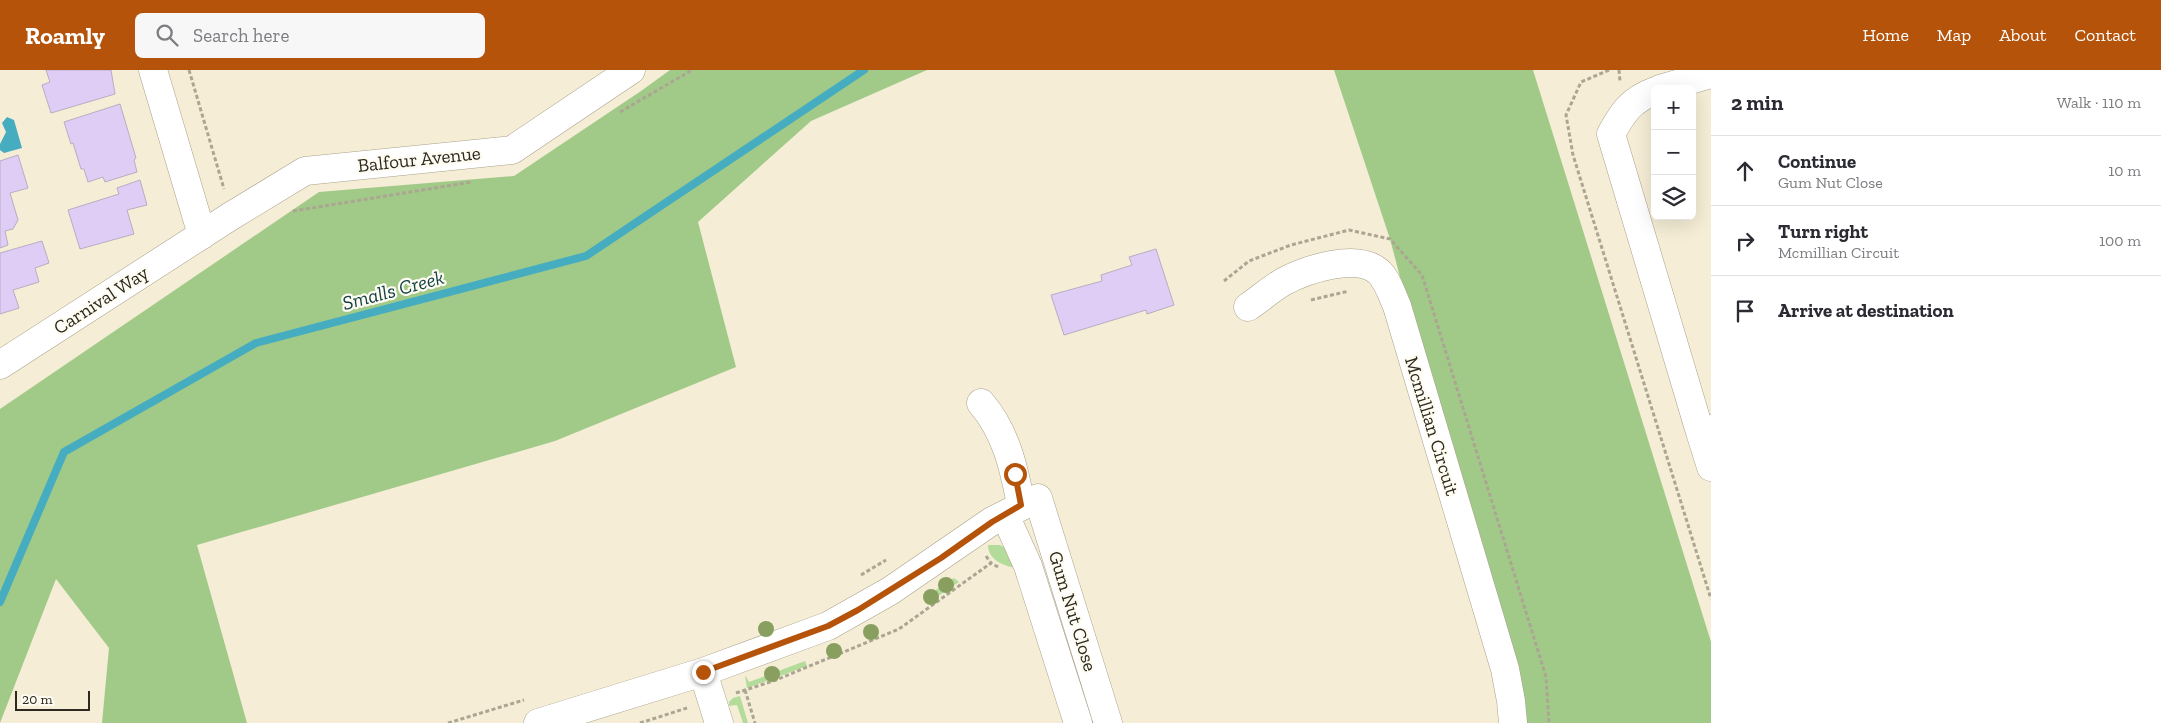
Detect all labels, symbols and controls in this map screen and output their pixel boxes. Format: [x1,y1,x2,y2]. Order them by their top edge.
search box [135,13,485,58]
text: Roamly [25,21,105,50]
icon: search [153,21,181,49]
text: Search here [193,24,289,47]
text: Home [1862,24,1909,46]
text: Map [1937,24,1971,46]
text: About [1999,24,2046,46]
text: Contact [2074,24,2136,46]
map controls [1651,85,1696,220]
button: + [1651,85,1696,130]
text: 2 min [1731,90,1783,115]
text: Walk · 110 m [2057,93,2141,112]
button: − [1651,130,1696,175]
street label: Balfour Avenue [356,141,482,177]
text: Continue [1778,150,1856,173]
icon: ahead [1731,157,1759,185]
text: 10 m [2108,161,2141,180]
text: Gum Nut Close [1778,173,1883,192]
button: layers [1651,175,1696,220]
text: Turn right [1778,220,1868,243]
icon: right [1731,227,1759,255]
text: 100 m [2099,231,2141,250]
text: Mcmillian Circuit [1778,243,1899,262]
street label: Carnival Way [49,261,153,339]
water label: Smalls Creek [339,265,447,315]
icon: arrive [1731,297,1759,325]
text: Arrive at destination [1778,299,1954,322]
street label: Mcmillian Circuit [1400,354,1464,498]
route start [1004,463,1027,486]
street label: Gum Nut Close [1044,548,1102,674]
route end [692,661,715,684]
scale bar [15,688,90,711]
text: 20 m [22,691,53,708]

